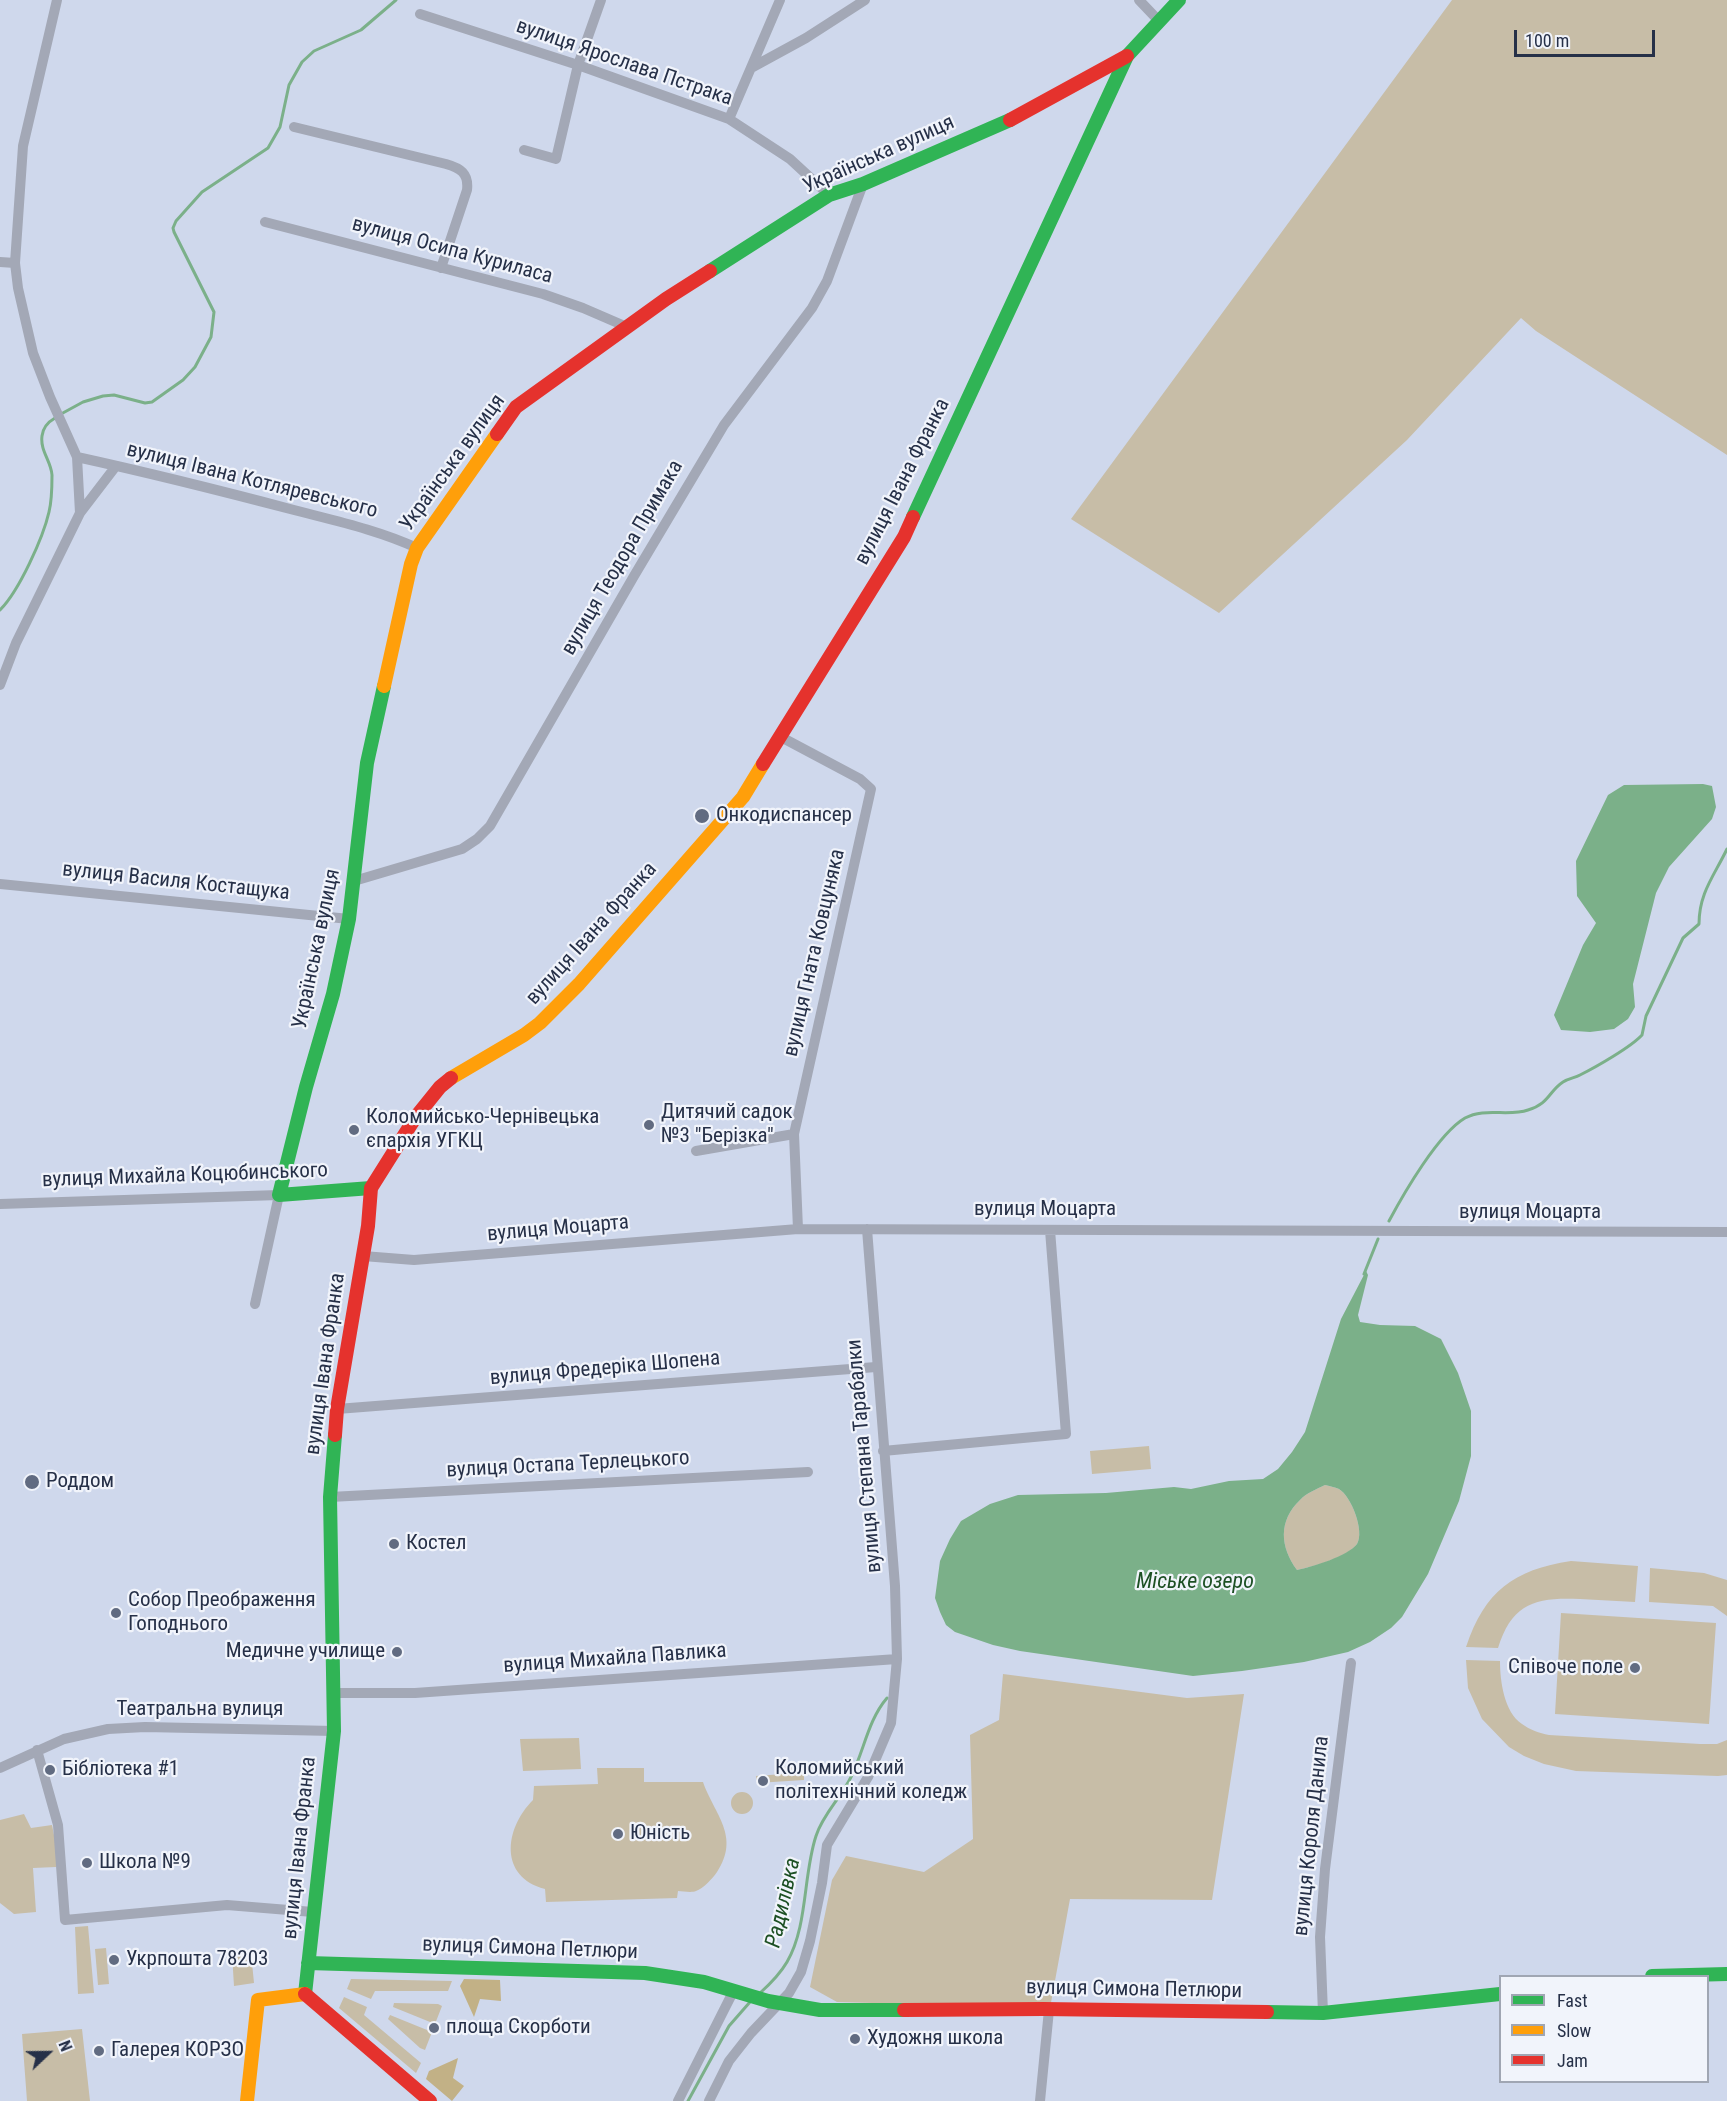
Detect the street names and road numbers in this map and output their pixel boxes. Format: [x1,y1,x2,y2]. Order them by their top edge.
street label: вулиця Ярослава Пстрака [513,14,735,112]
street label: Українська вулиця [800,110,958,200]
street label: вулиця Осипа Куриласа [349,212,555,290]
street label: Українська вулиця [395,390,511,536]
street label: вулиця Івана Франка [850,395,956,569]
street label: вулиця Івана Котляревського [124,438,380,524]
street label: вулиця Теодора Примака [557,456,689,660]
street label: вулиця Гната Ковцуняка [779,847,851,1059]
street label: вулиця Івана Франка [521,857,663,1011]
street label: вулиця Василя Костащука [61,858,291,906]
street label: Українська вулиця [288,867,346,1031]
street label: вулиця Михайла Коцюбинського [42,1158,328,1194]
street label: вулиця Моцарта [974,1197,1116,1223]
street label: вулиця Моцарта [1459,1200,1601,1226]
street label: вулиця Моцарта [486,1210,630,1248]
street label: вулиця Івана Франка [301,1272,351,1456]
street label: вулиця Степана Тарабалки [842,1338,888,1574]
street label: вулиця Фредеріка Шопена [489,1346,721,1392]
street label: вулиця Остапа Терлецького [446,1446,690,1484]
street label: вулиця Михайла Павлика [503,1639,727,1679]
street label: Театральна вулиця [117,1697,283,1723]
street label: вулиця Короля Данила [1289,1735,1335,1937]
street label: вулиця Івана Франка [278,1756,322,1940]
street label: вулиця Симона Петлюри [422,1933,638,1965]
street label: вулиця Симона Петлюри [1026,1976,1242,2004]

